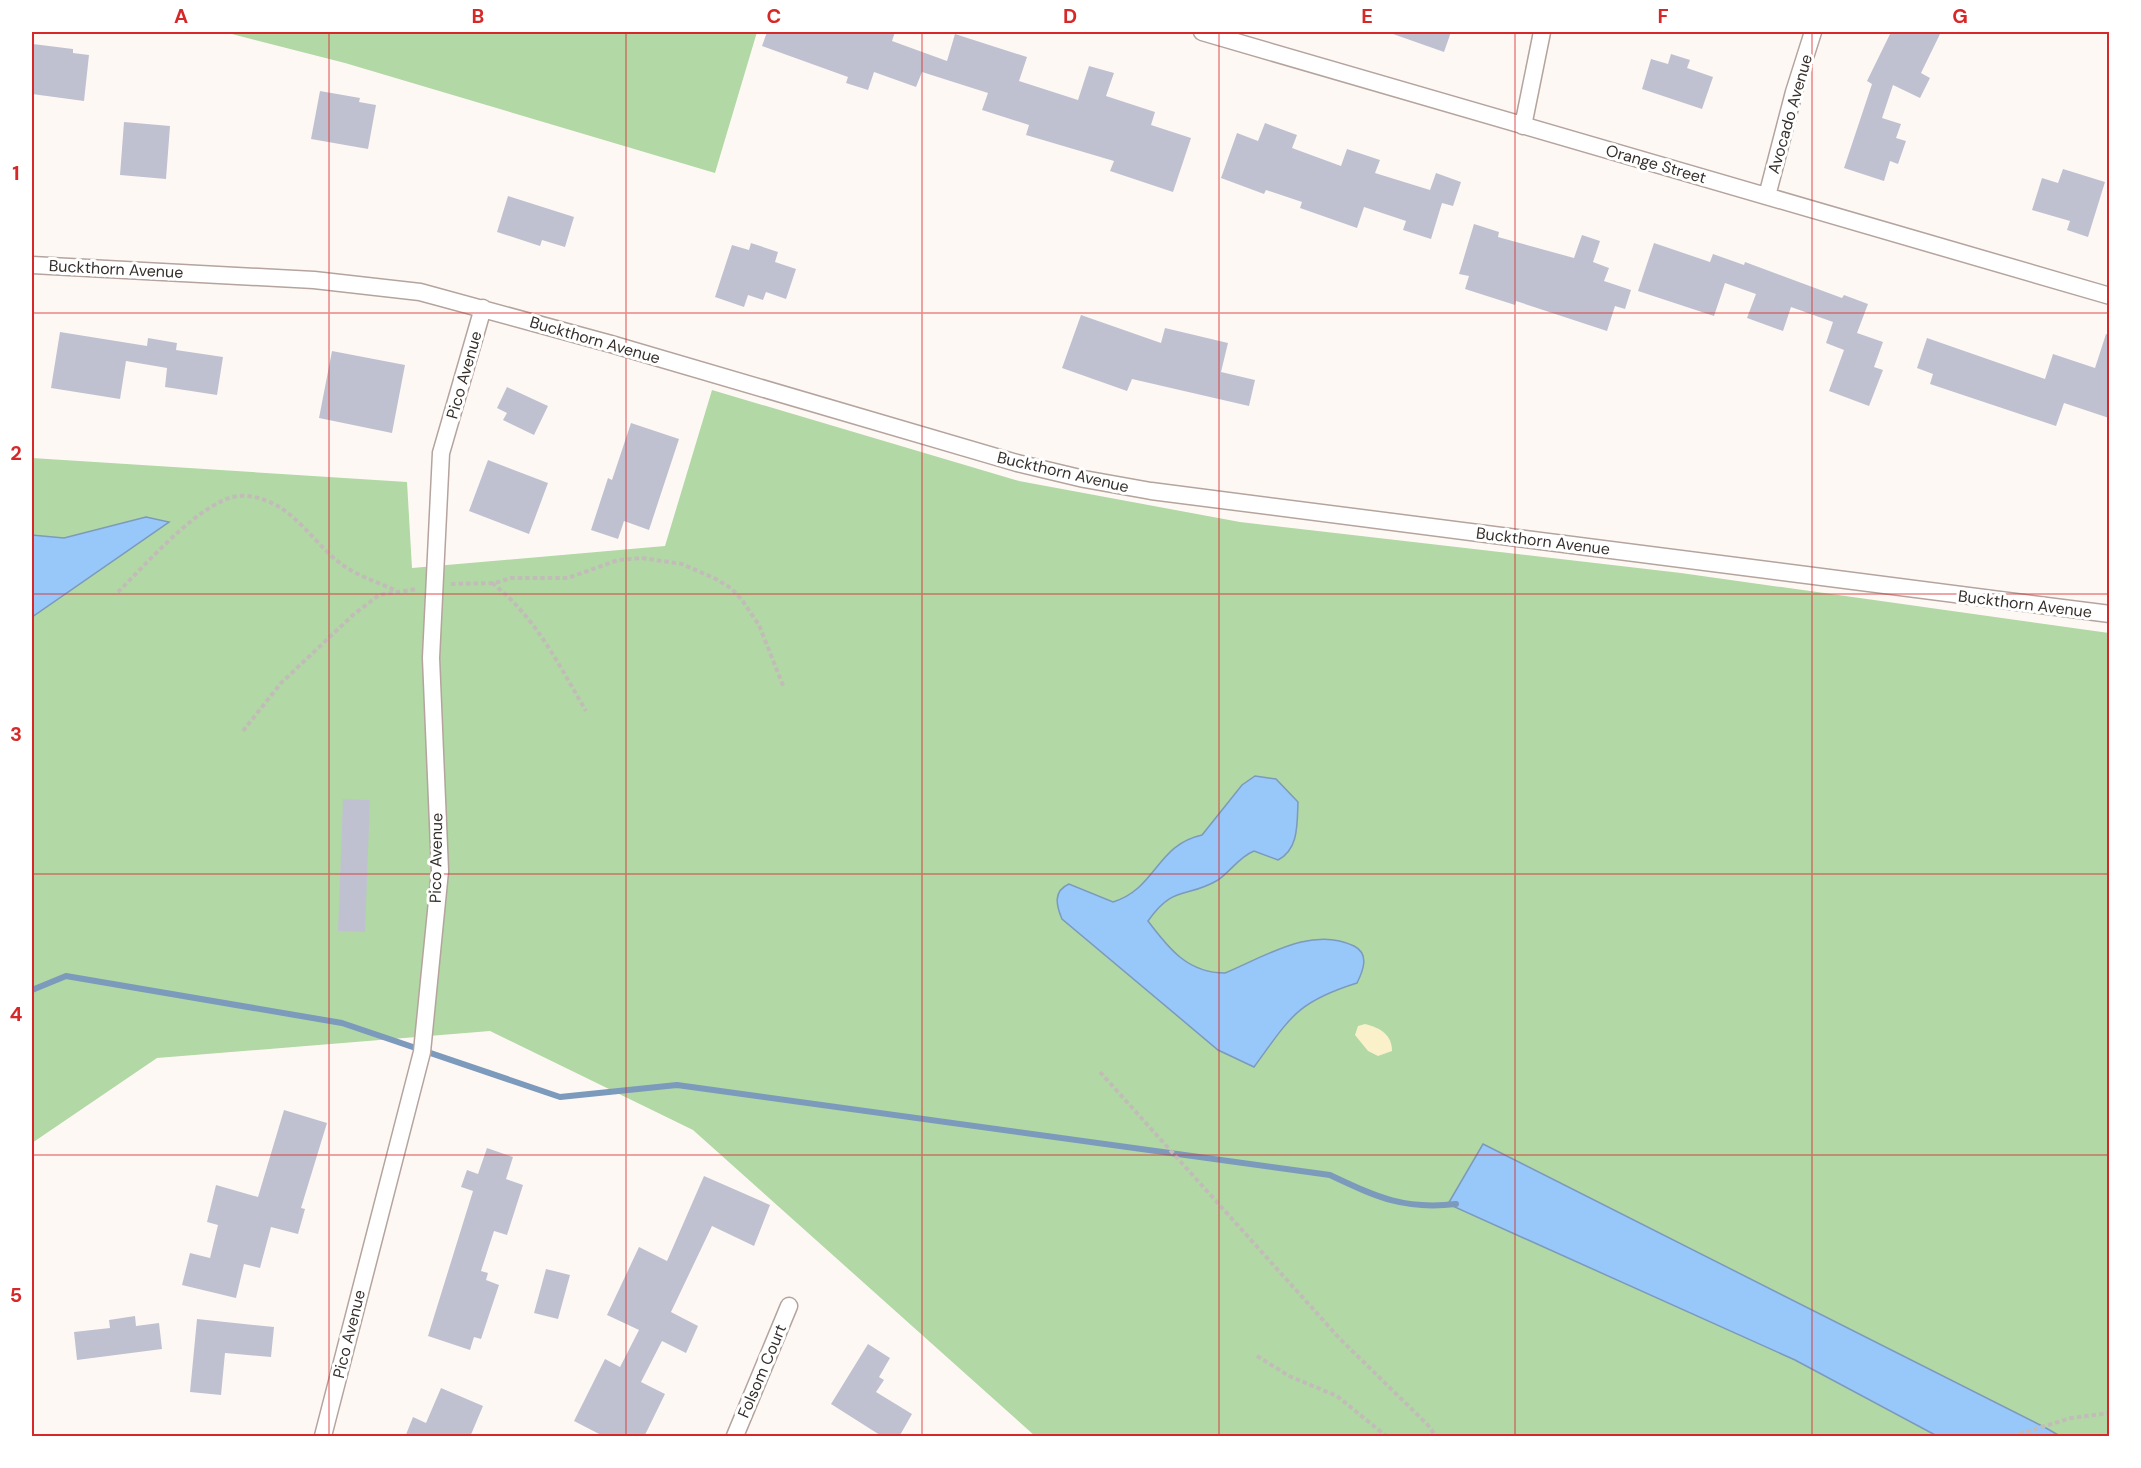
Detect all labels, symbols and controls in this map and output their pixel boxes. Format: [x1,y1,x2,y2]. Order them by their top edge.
text: A [174,3,188,29]
text: B [472,3,484,29]
text: C [767,3,781,29]
text: D [1063,3,1077,29]
text: E [1361,3,1373,29]
text: F [1657,3,1669,29]
text: G [1952,3,1968,29]
street label: Avocado Avenue [1763,52,1817,176]
street label: Orange Street [1603,140,1709,188]
text: 1 [12,160,20,186]
street label: Buckthorn Avenue [48,255,184,283]
street label: Buckthorn Avenue [527,311,663,369]
street label: Pico Avenue [441,329,487,421]
text: 2 [10,440,22,466]
street label: Buckthorn Avenue [995,447,1131,497]
street label: Buckthorn Avenue [1475,522,1611,560]
street label: Buckthorn Avenue [1957,585,2093,623]
text: 3 [10,721,22,747]
street label: Pico Avenue [425,813,447,903]
text: 4 [10,1001,23,1027]
text: 5 [10,1282,22,1308]
street label: Pico Avenue [328,1288,370,1380]
street label: Folsom Court [733,1321,791,1421]

